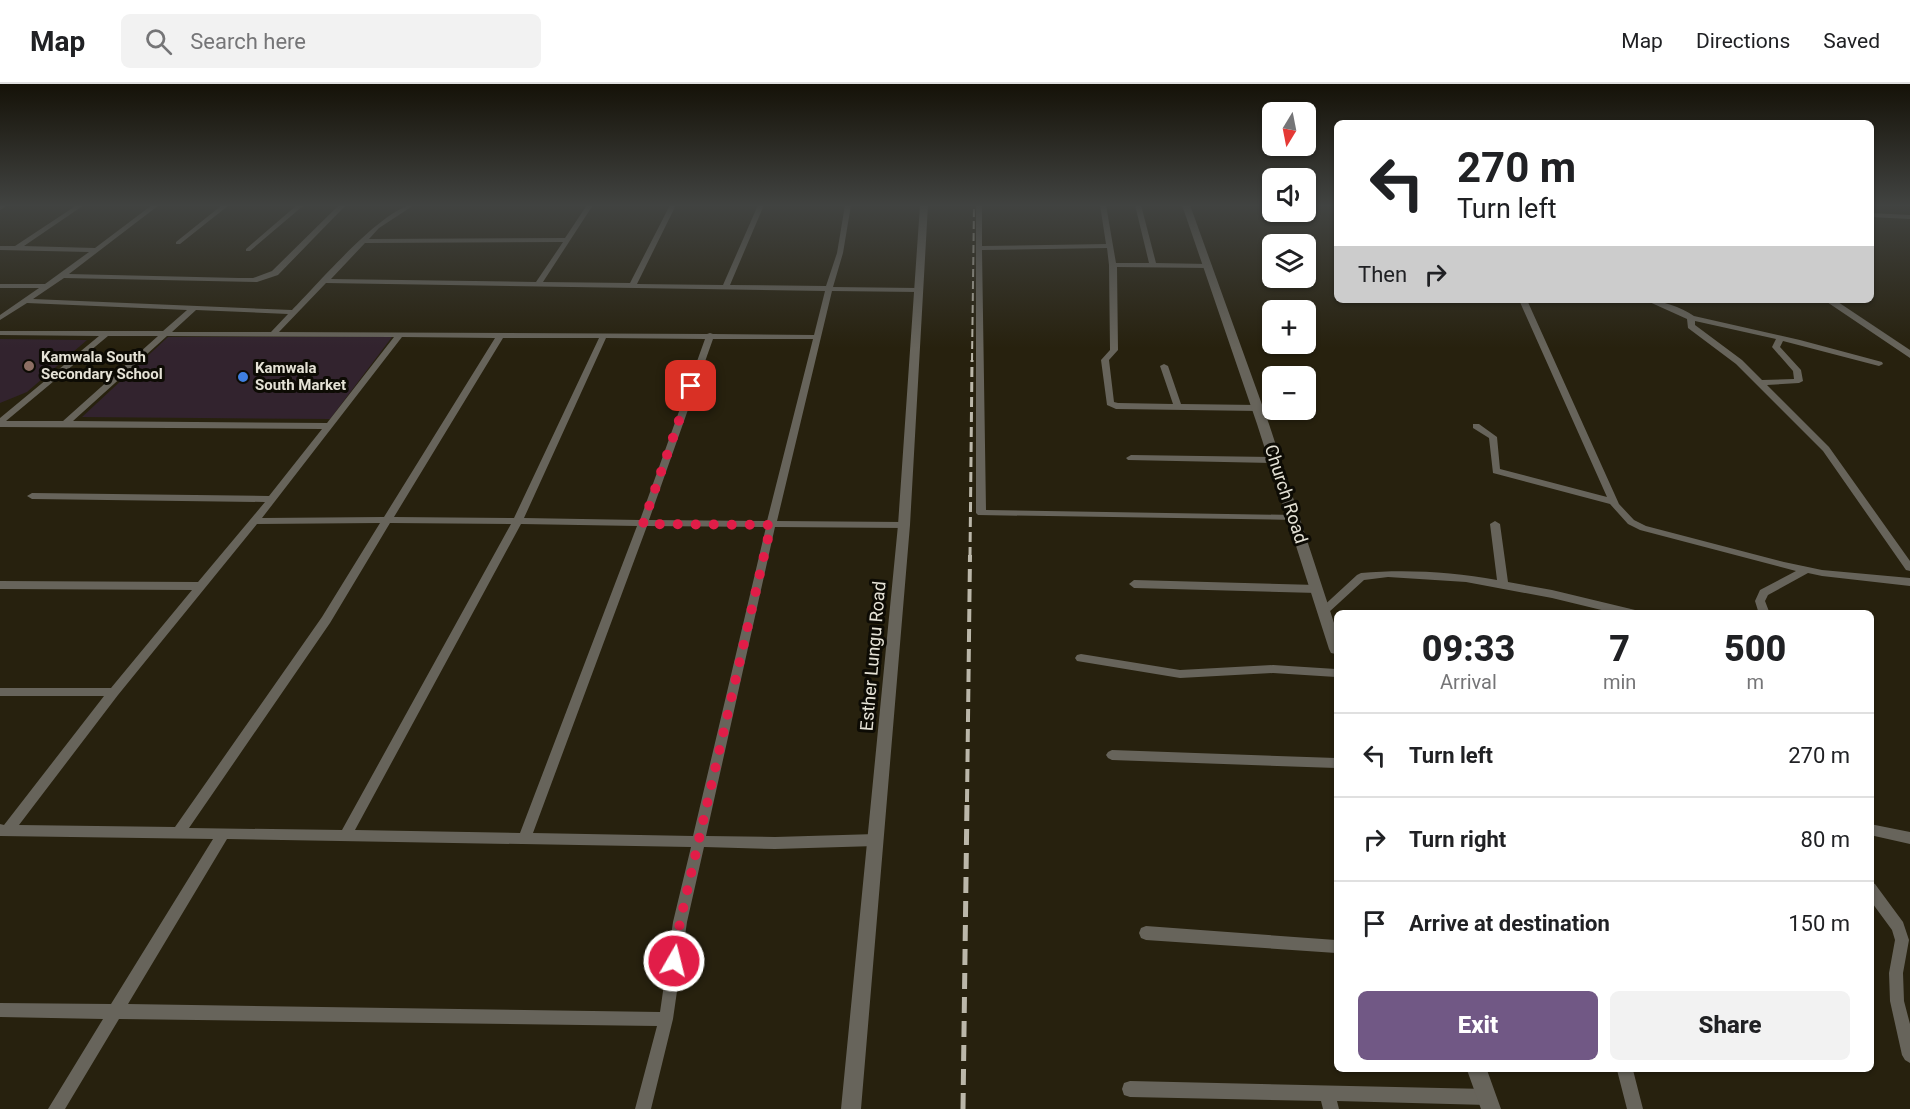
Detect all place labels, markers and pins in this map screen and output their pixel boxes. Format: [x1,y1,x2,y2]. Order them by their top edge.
place label: Kamwala South Secondary School [41,348,163,383]
marker: Kamwala South Secondary School [22,359,36,373]
place label: Kamwala South Market [255,359,346,394]
pin [665,360,716,411]
marker: Kamwala South Market [236,370,250,384]

